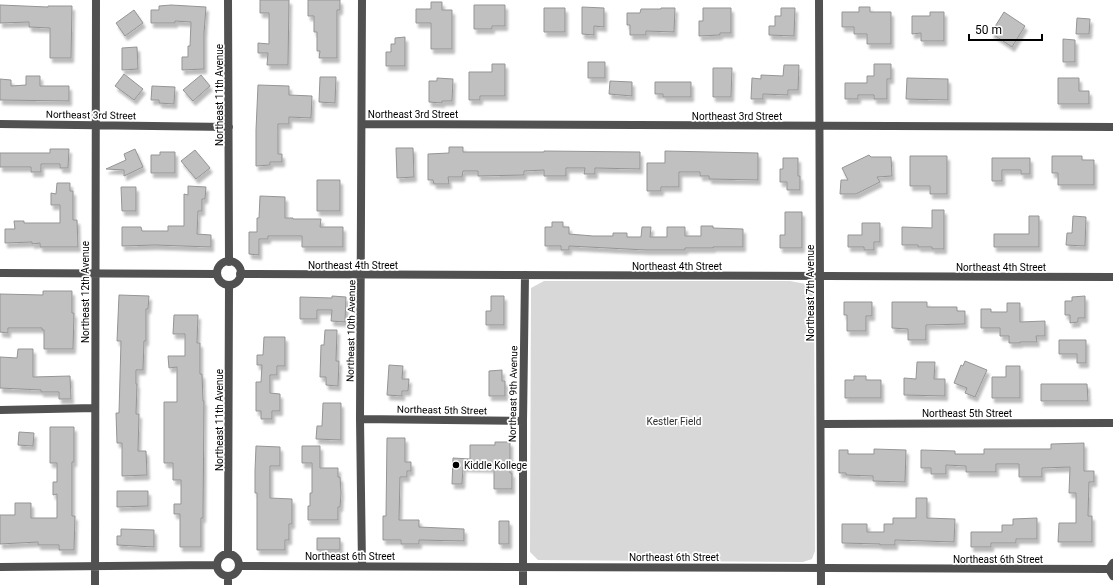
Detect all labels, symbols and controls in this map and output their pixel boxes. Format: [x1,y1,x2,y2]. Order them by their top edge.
scale bar [969,16,1042,42]
text: 50 m [975,23,1002,37]
street label: Northeast 11th Avenue [214,44,225,146]
street label: Northeast 3rd Street [46,109,136,121]
street label: Northeast 3rd Street [368,109,458,120]
street label: Northeast 3rd Street [692,111,782,122]
street label: Northeast 12th Avenue [80,241,91,343]
street label: Northeast 7th Avenue [805,245,816,341]
street label: Northeast 4th Street [308,260,398,271]
street label: Northeast 4th Street [632,261,722,272]
street label: Northeast 4th Street [956,262,1046,273]
street label: Northeast 10th Avenue [345,280,357,382]
street label: Northeast 9th Avenue [507,346,519,442]
street label: Northeast 11th Avenue [214,369,225,471]
street label: Northeast 5th Street [397,404,487,416]
street label: Northeast 5th Street [922,408,1012,419]
park label: Kestler Field [647,416,701,427]
marker: Kiddle Kollege [451,460,461,470]
place label: Kiddle Kollege [464,460,527,471]
street label: Northeast 6th Street [305,551,395,562]
street label: Northeast 6th Street [629,552,719,563]
street label: Northeast 6th Street [953,554,1043,565]

